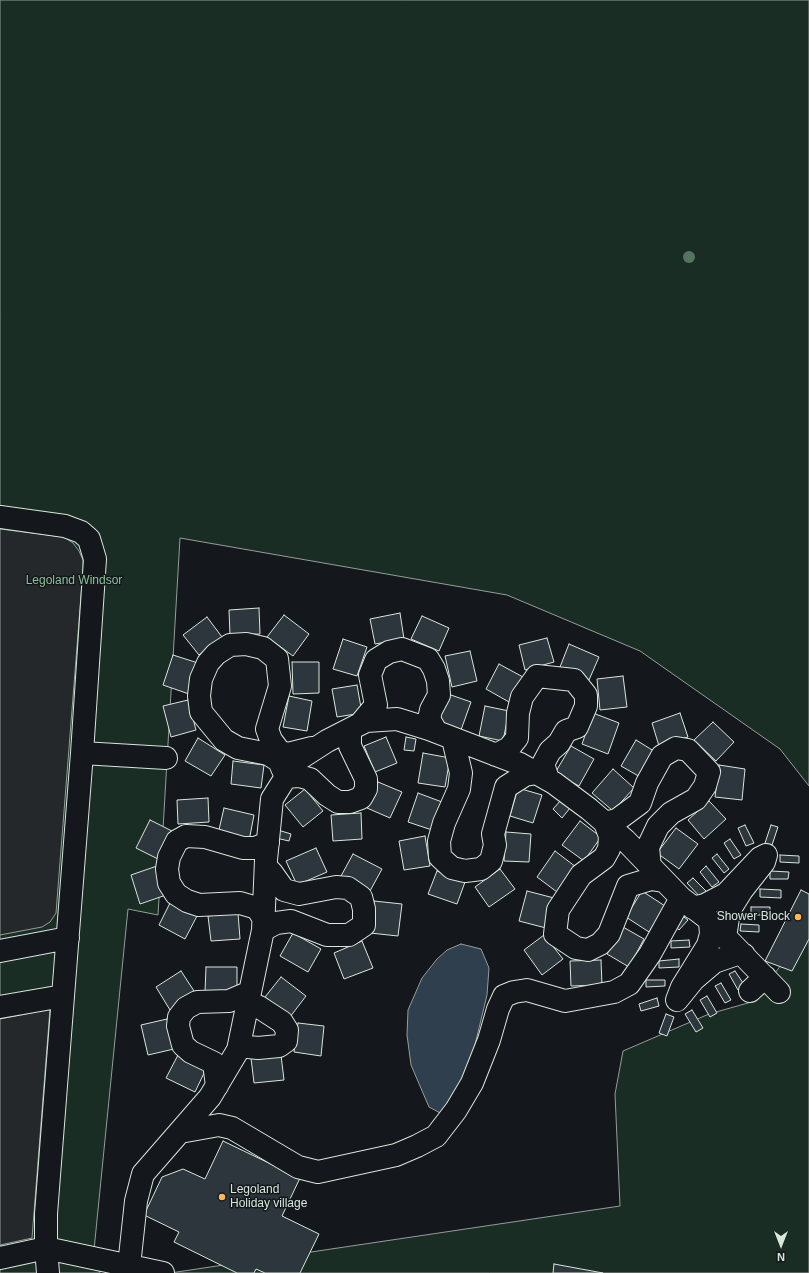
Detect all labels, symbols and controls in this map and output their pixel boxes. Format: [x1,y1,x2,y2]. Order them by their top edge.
park label: Legoland Windsor [26,574,122,588]
place label: Shower Block [717,910,790,924]
marker: Shower Block [793,912,803,922]
place label: Legoland Holiday village [230,1183,307,1211]
marker: Legoland Holiday village [217,1192,227,1202]
north arrow [761,1225,801,1265]
text: N [777,1251,785,1263]

